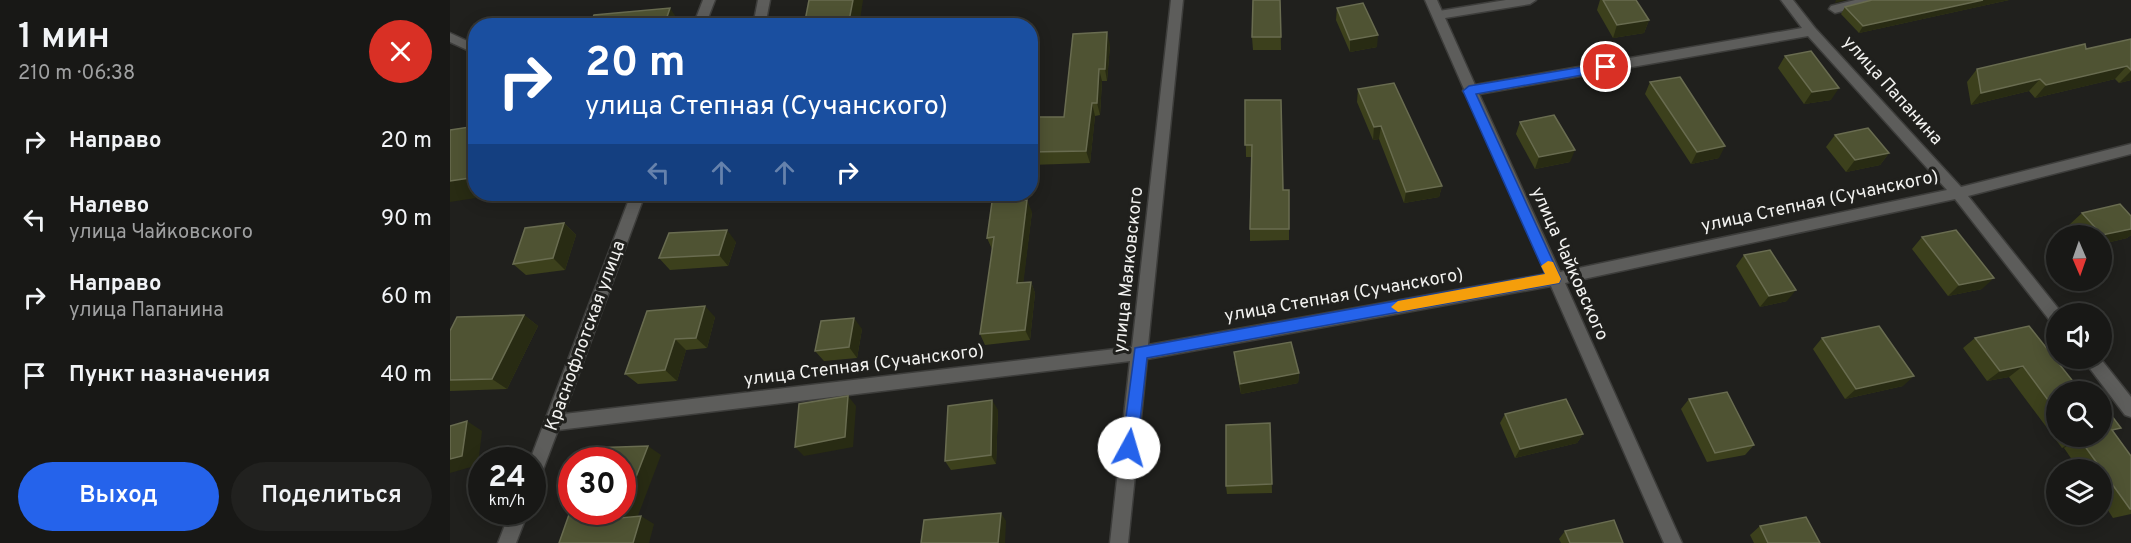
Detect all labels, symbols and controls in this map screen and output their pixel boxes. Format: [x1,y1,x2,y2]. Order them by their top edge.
text: 1 мин [18,15,110,61]
button: close [369,20,432,83]
street label: улица Папанина [1837,32,1947,150]
text: 20 m [585,38,686,91]
pin [1580,41,1631,92]
icon: right [486,42,564,120]
icon: arrive [1589,50,1622,83]
text: 210 m · 06:38 [18,61,135,87]
text: улица Степная (Сучанского) [585,90,948,124]
icon: right [18,125,51,158]
text: Направо [69,128,161,155]
text: 20 m [381,128,432,155]
icon: left [642,156,675,189]
icon: ahead [705,156,738,189]
icon: ahead [768,156,801,189]
icon: right [831,156,864,189]
street label: улица Степная (Сучанского) [1699,166,1941,238]
street label: улица Чайковского [1525,184,1613,344]
street label: улица Маяковского [1109,186,1149,354]
text: Налево [69,193,149,220]
icon: left [18,203,51,236]
text: 90 m [381,206,432,233]
text: улица Чайковского [69,220,253,246]
north arrow [2046,225,2112,291]
map controls [2046,225,2112,525]
street label: Краснофлотская улица [541,238,631,434]
street label: улица Степная (Сучанского) [1223,264,1465,328]
text: Направо [69,271,161,298]
icon: right [18,281,51,314]
text: 60 m [381,284,432,311]
text: улица Папанина [69,298,224,324]
button: sound [2046,303,2112,369]
street label: улица Степная (Сучанского) [742,340,986,392]
icon: arrive [18,359,51,392]
text: Пункт назначения [69,362,270,389]
text: 40 m [380,362,432,389]
button: search [2046,381,2112,447]
position arrow [1097,416,1161,480]
speed limit sign: 30 [558,447,636,525]
button: layers [2046,459,2112,525]
text: 24 [488,460,526,497]
button: Выход [18,462,219,531]
button: Поделиться [231,462,432,531]
text: km/h [489,492,525,511]

